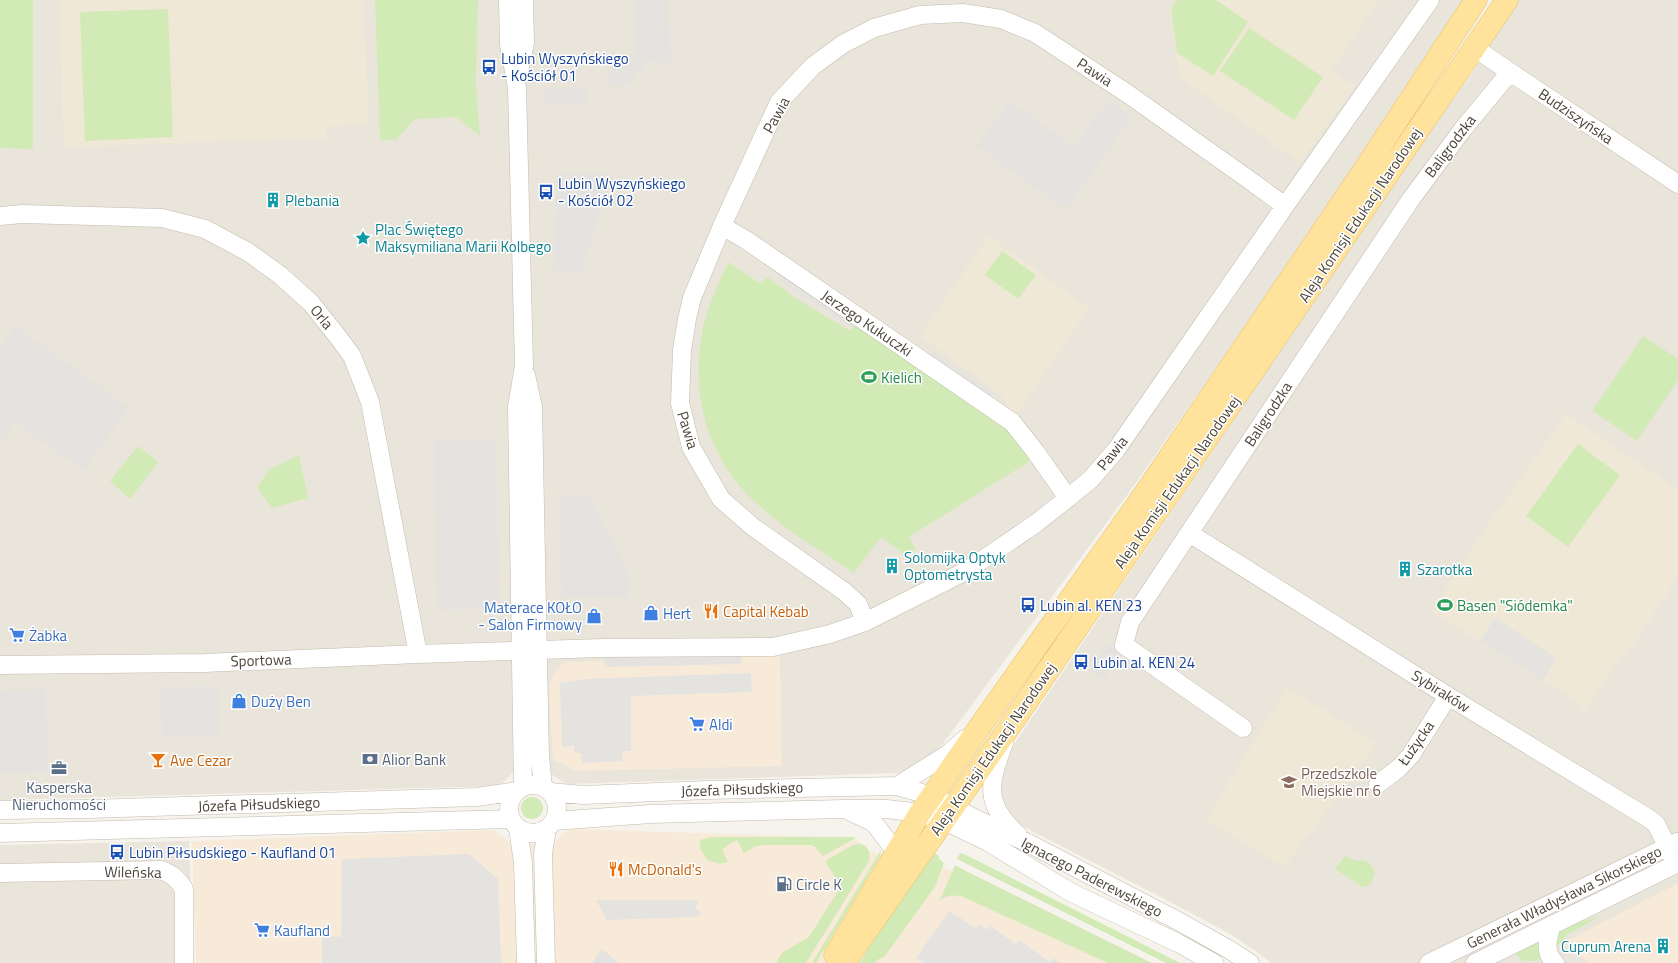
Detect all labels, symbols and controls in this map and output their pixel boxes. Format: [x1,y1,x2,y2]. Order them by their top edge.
place label: Lubin Wyszyńskiego - Kościół 01 [501,47,629,87]
street label: Pawia [1073,52,1118,92]
bus stop icon: Lubin Wyszyńskiego - Kościół 01 [480,58,498,76]
street label: Budziszyńska [1534,82,1618,150]
street label: Pawia [757,92,796,137]
street label: Baligrodzka [1419,109,1482,182]
street label: Aleja Komisji Edukacji Narodowej [1293,123,1427,307]
place label: Lubin Wyszyńskiego - Kościół 02 [558,172,686,212]
bus stop icon: Lubin Wyszyńskiego - Kościół 02 [537,183,555,201]
place label: Plebania [285,189,340,212]
building icon: Plebania [264,191,282,209]
place label: Plac Świętego Maksymiliana Marii Kolbego [375,218,551,258]
place icon: Plac Świętego Maksymiliana Marii Kolbego [354,229,372,247]
street label: Jerzego Kukuczki [817,284,917,362]
street label: Orla [305,300,339,335]
place label: Kielich [881,366,922,389]
sports icon: Kielich [860,368,878,386]
street label: Baligrodzka [1238,376,1298,451]
street label: Aleja Komisji Edukacji Narodowej [1108,391,1246,573]
street label: Pawia [671,408,705,452]
street label: Pawia [1091,430,1133,475]
place label: Solomijka Optyk Optometrysta [904,546,1006,586]
building icon: Solomijka Optyk Optometrysta [883,557,901,575]
place label: Szarotka [1417,558,1473,581]
building icon: Szarotka [1396,560,1414,578]
place label: Lubin al. KEN 23 [1040,594,1142,617]
place label: Basen "Siódemka" [1457,594,1573,617]
place label: Materace KOŁO - Salon Firmowy [478,596,582,636]
bus stop icon: Lubin al. KEN 23 [1019,596,1037,614]
sports icon: Basen "Siódemka" [1436,596,1454,614]
place label: Capital Kebab [723,600,809,623]
place label: Hert [663,602,692,625]
restaurant icon: Capital Kebab [702,602,720,620]
shop icon: Hert [642,604,660,622]
shop icon: Materace KOŁO - Salon Firmowy [585,607,603,625]
place label: Żabka [29,624,68,647]
supermarket icon: Żabka [8,626,26,644]
street label: Sportowa [230,647,292,673]
place label: Lubin al. KEN 24 [1093,651,1195,674]
bus stop icon: Lubin al. KEN 24 [1072,653,1090,671]
street label: Aleja Komisji Edukacji Narodowej [924,658,1062,840]
street label: Sybiraków [1407,664,1475,718]
place label: Duży Ben [251,690,311,713]
shop icon: Duży Ben [230,692,248,710]
place label: Aldi [709,713,733,736]
supermarket icon: Aldi [688,715,706,733]
street label: Łużycka [1392,715,1440,771]
place label: Alior Bank [382,748,446,771]
place label: Ave Cezar [170,749,232,772]
bank icon: Alior Bank [361,750,379,768]
bar icon: Ave Cezar [149,751,167,769]
office icon: Kasperska Nieruchomości [50,759,68,777]
place label: Przedszkole Miejskie nr 6 [1301,762,1381,802]
school or university icon: Przedszkole Miejskie nr 6 [1280,773,1298,791]
street label: Józefa Piłsudskiego [680,775,804,803]
place label: Kasperska Nieruchomości [12,776,106,816]
street label: Józefa Piłsudskiego [197,790,321,818]
street label: Ignacego Paderewskiego [1017,831,1167,923]
street label: Generała Władysława Sikorskiego [1463,840,1666,954]
place label: Lubin Piłsudskiego - Kaufland 01 [129,841,336,864]
bus stop icon: Lubin Piłsudskiego - Kaufland 01 [108,843,126,861]
place label: McDonald's [628,858,702,881]
street label: Wileńska [104,860,162,884]
restaurant icon: McDonald's [607,860,625,878]
place label: Circle K [796,873,842,896]
fuel station icon: Circle K [775,875,793,893]
place label: Kaufland [274,919,330,942]
supermarket icon: Kaufland [253,921,271,939]
place label: Cuprum Arena [1561,935,1651,958]
building icon: Cuprum Arena [1654,937,1672,955]

